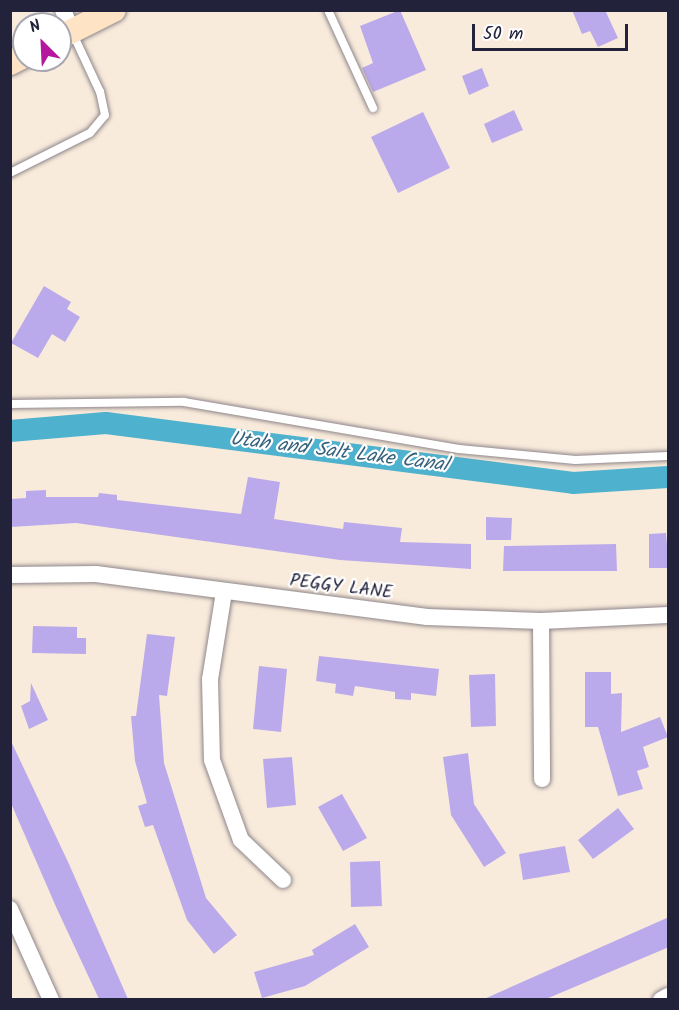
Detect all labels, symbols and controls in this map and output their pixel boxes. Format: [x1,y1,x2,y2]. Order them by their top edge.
north arrow [12,12,72,72]
scale bar [475,12,631,50]
text: N [26,13,45,40]
text: 50 m [483,20,523,49]
water label: Utah and Salt Lake Canal [229,428,449,478]
street label: PEGGY LANE [288,571,394,605]

